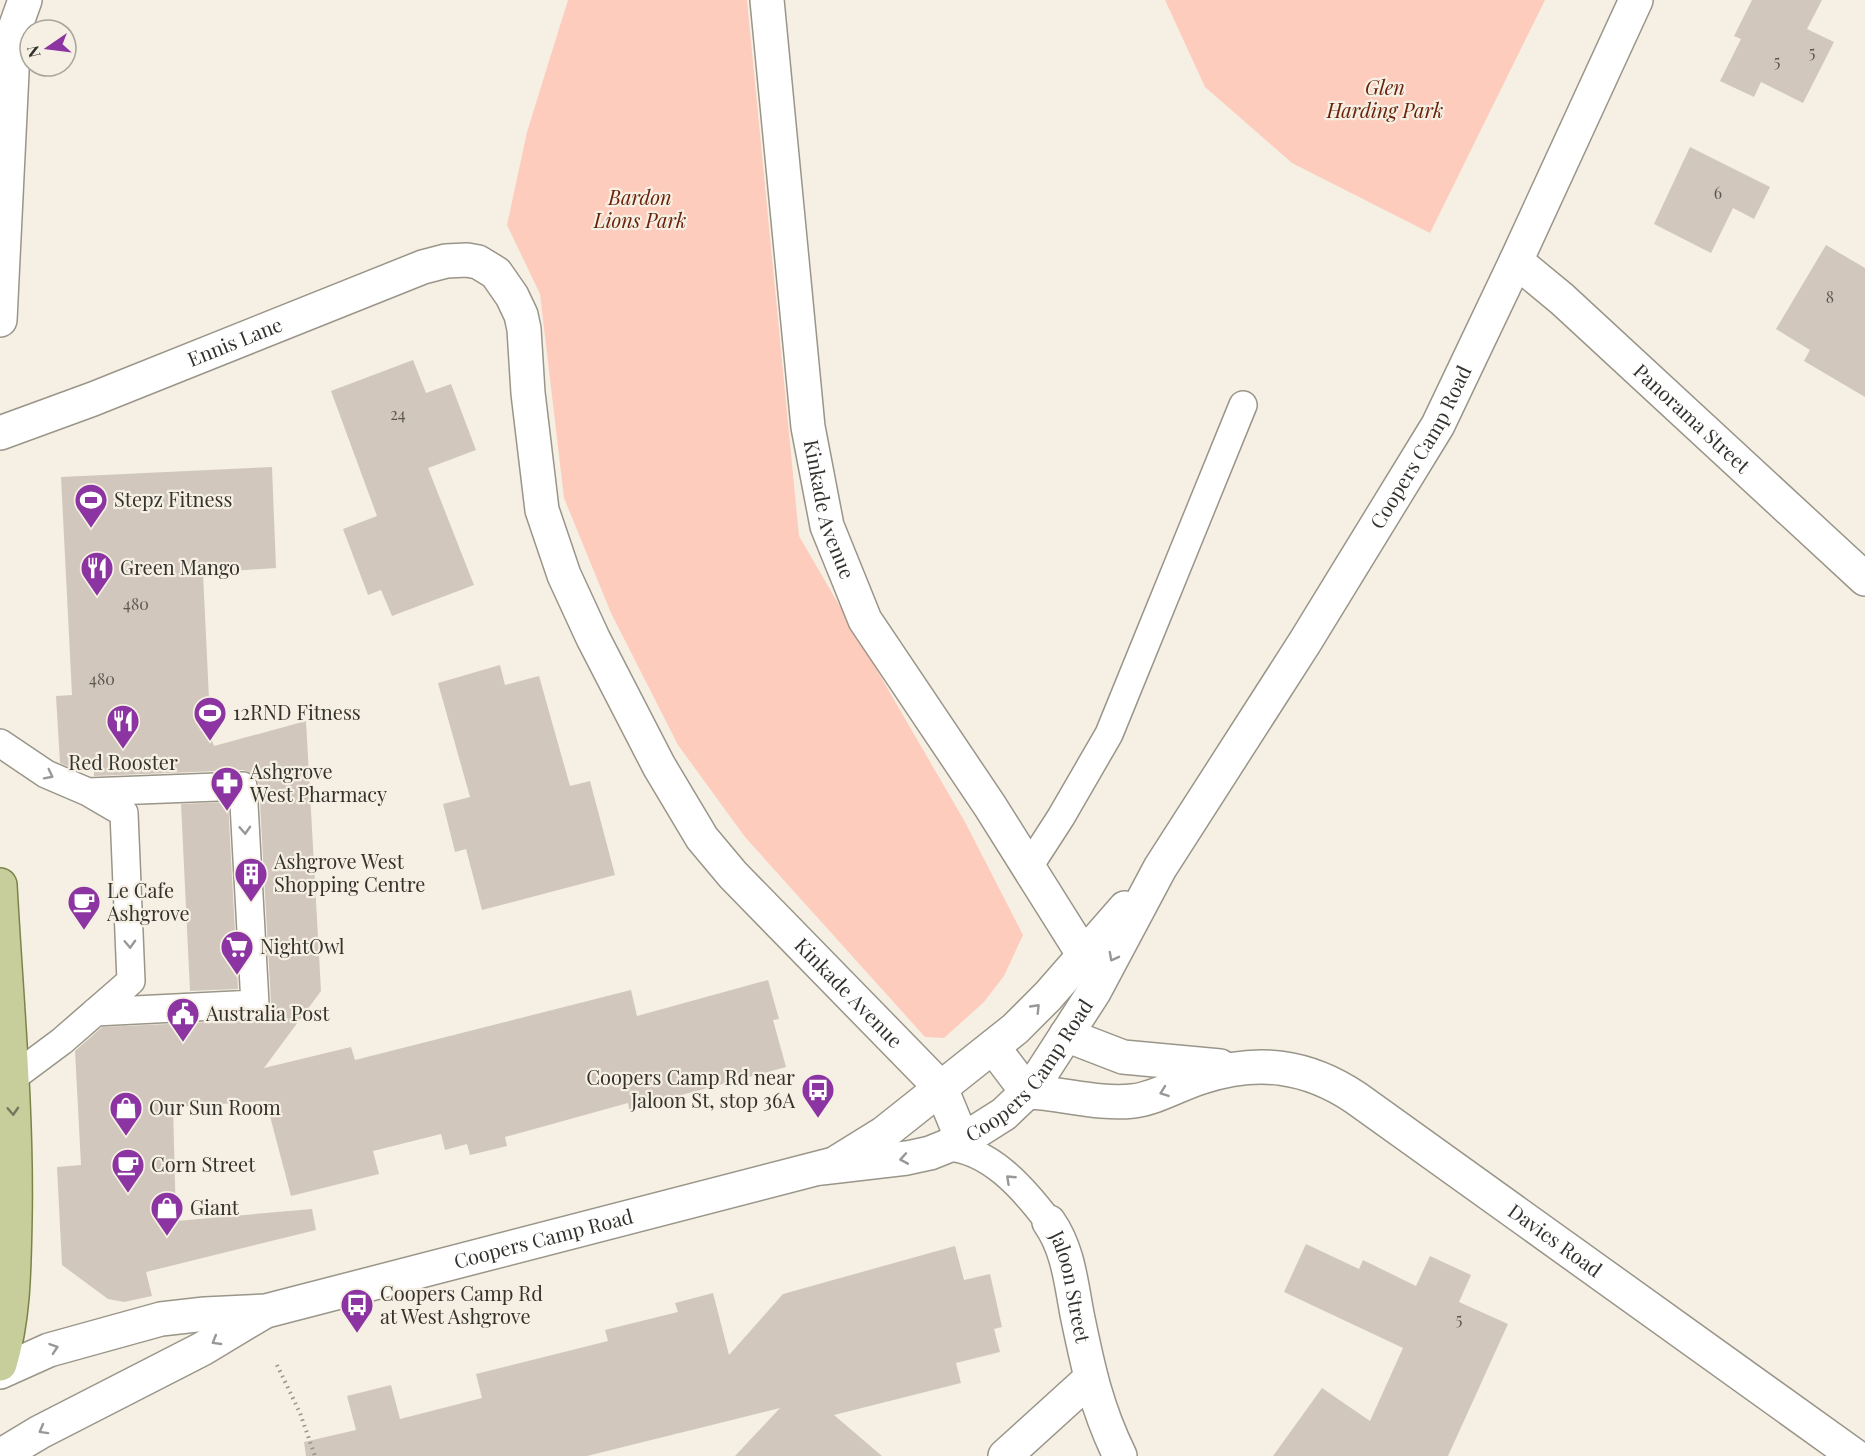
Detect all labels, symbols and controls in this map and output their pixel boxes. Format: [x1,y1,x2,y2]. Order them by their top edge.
north arrow [18,18,78,78]
house number: 5 [1809,41,1815,62]
text: N [21,43,45,60]
house number: 5 [1774,50,1780,71]
park label: Glen Harding Park [1326,73,1443,123]
house number: 6 [1714,182,1722,203]
park label: Bardon Lions Park [593,183,686,233]
house number: 8 [1826,286,1834,307]
street label: Ennis Lane [183,310,286,372]
street label: Panorama Street [1628,357,1757,479]
street label: Coopers Camp Road [1363,360,1477,533]
house number: 24 [390,403,406,424]
street label: Kinkade Avenue [799,437,862,583]
sports icon: Stepz Fitness [73,482,109,529]
place label: Stepz Fitness [114,485,232,512]
restaurant icon: Green Mango [79,550,115,597]
place label: Green Mango [120,553,240,580]
house number: 480 [123,593,149,614]
house number: 480 [89,668,115,689]
sports icon: 12RND Fitness [192,695,228,742]
place label: 12RND Fitness [233,698,361,725]
restaurant icon: Red Rooster [105,703,141,750]
place label: Red Rooster [68,748,178,775]
place label: Ashgrove West Pharmacy [249,757,387,807]
pharmacy icon: Ashgrove West Pharmacy [209,765,245,812]
one-way arrow [43,767,54,779]
one-way arrow [239,825,252,834]
place label: Ashgrove West Shopping Centre [273,847,425,897]
building icon: Ashgrove West Shopping Centre [233,856,269,903]
place label: Le Cafe Ashgrove [106,876,190,926]
cafe icon: Le Cafe Ashgrove [66,884,102,931]
supermarket icon: NightOwl [219,929,255,976]
street label: Kinkade Avenue [789,931,909,1053]
place label: NightOwl [260,932,345,959]
one-way arrow [123,940,136,949]
one-way arrow [1109,950,1120,961]
street label: Coopers Camp Road [961,993,1098,1147]
public building icon: Australia Post [165,996,201,1043]
place label: Australia Post [205,999,330,1026]
one-way arrow [1028,1005,1039,1016]
place label: Coopers Camp Rd near Jaloon St, stop 36A [586,1063,795,1113]
bus stop icon: Coopers Camp Rd near Jaloon St, stop 36A [800,1072,836,1119]
one-way arrow [1159,1085,1170,1097]
shop icon: Our Sun Room [108,1090,144,1137]
place label: Our Sun Room [149,1093,281,1120]
one-way arrow [6,1106,19,1115]
cafe icon: Corn Street [110,1147,146,1194]
place label: Corn Street [151,1150,256,1177]
one-way arrow [900,1152,909,1164]
one-way arrow [1006,1175,1016,1186]
shop icon: Giant [149,1190,185,1237]
place label: Giant [190,1193,240,1220]
street label: Davies Road [1503,1197,1608,1283]
street label: Coopers Camp Road [451,1202,636,1274]
street label: Jaloon Street [1044,1224,1098,1346]
place label: Coopers Camp Rd at West Ashgrove [380,1279,543,1329]
bus stop icon: Coopers Camp Rd at West Ashgrove [339,1287,375,1334]
house number: 5 [1456,1308,1462,1329]
one-way arrow [212,1333,222,1345]
one-way arrow [48,1343,58,1356]
one-way arrow [39,1423,49,1434]

